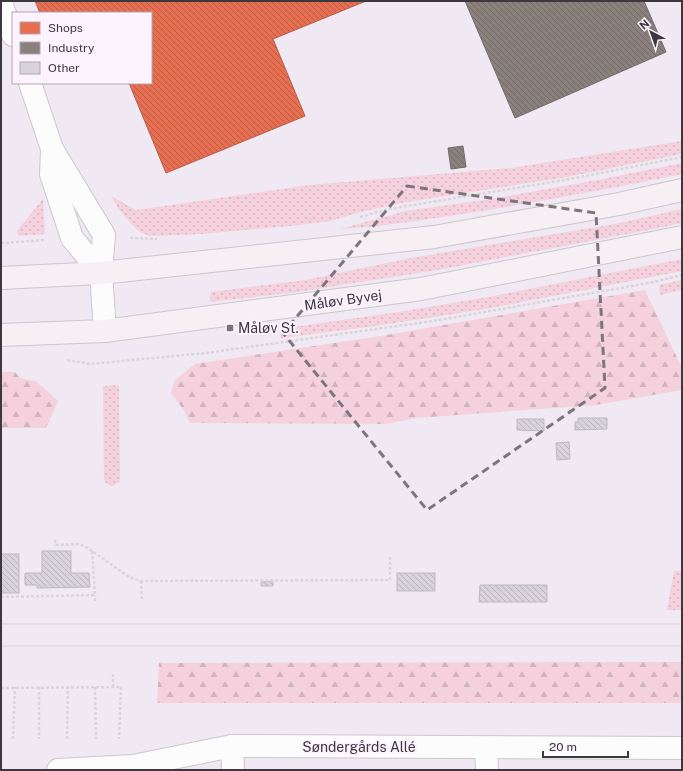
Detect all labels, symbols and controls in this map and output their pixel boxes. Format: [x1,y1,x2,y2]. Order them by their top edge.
legend [12,12,152,84]
north arrow [631,12,671,52]
text: N [637,17,652,32]
text: Shops [48,21,83,35]
text: Industry [48,41,95,55]
text: Other [48,61,80,75]
street label: Måløv Byvej [303,287,383,313]
place label: Måløv St. [238,320,299,336]
marker: Måløv St. [225,323,235,333]
scale bar [543,733,628,759]
street label: Søndergårds Allé [302,739,416,755]
text: 20 m [549,740,577,754]

